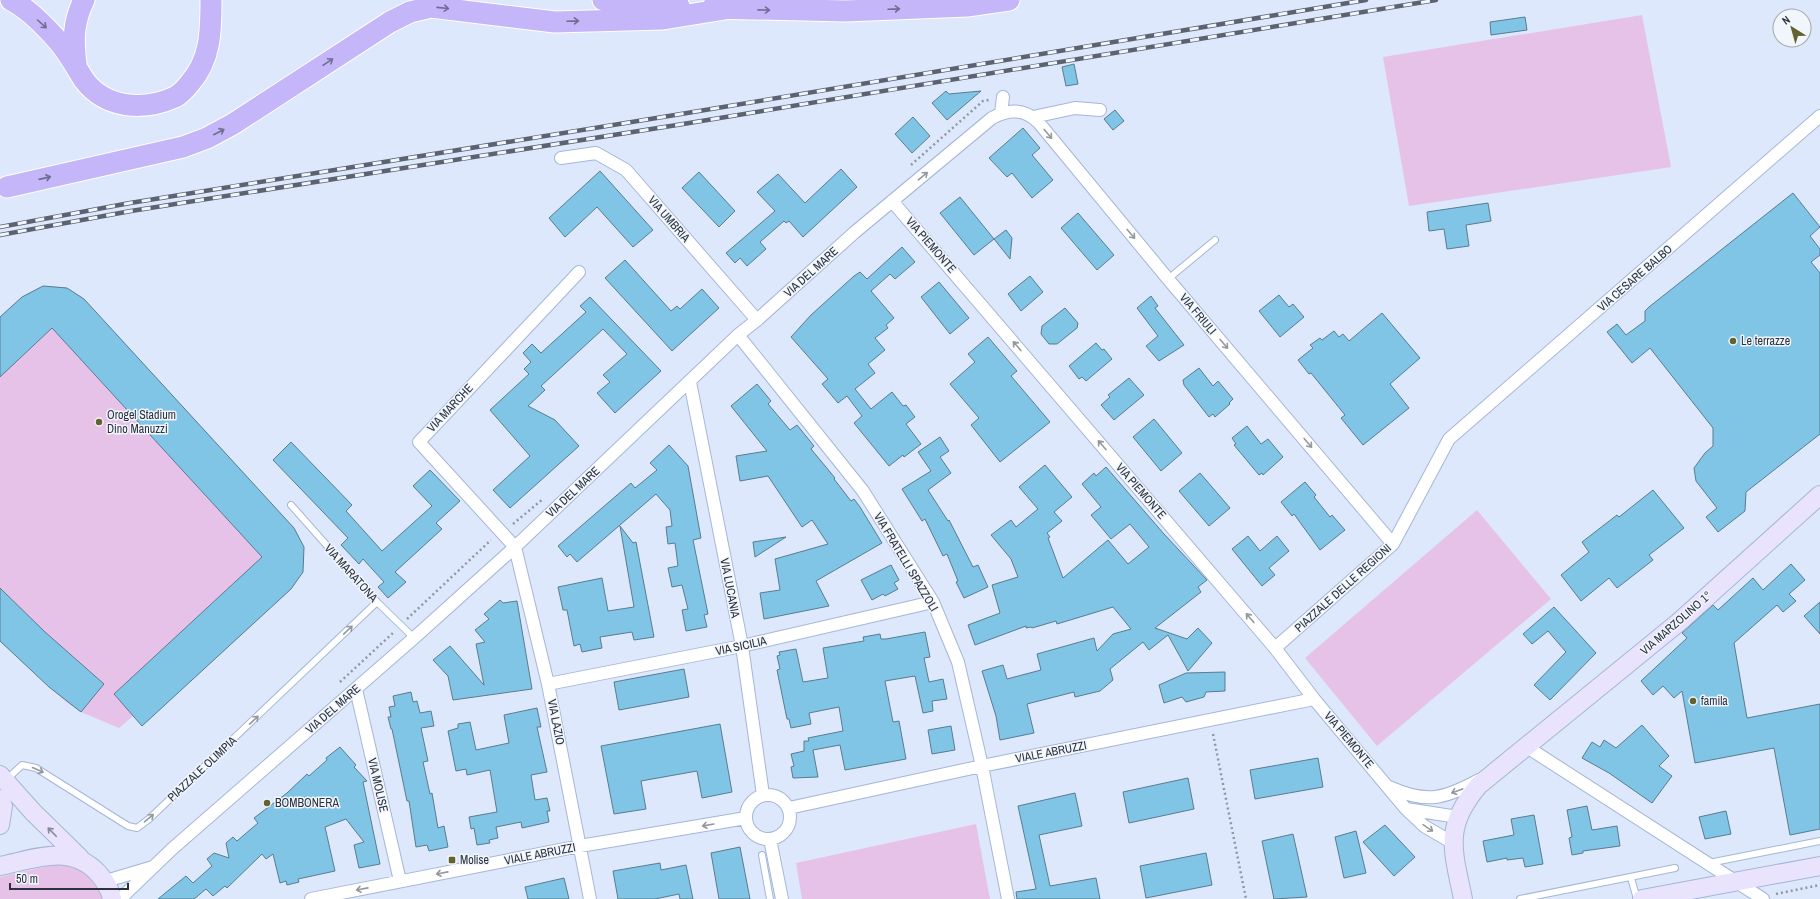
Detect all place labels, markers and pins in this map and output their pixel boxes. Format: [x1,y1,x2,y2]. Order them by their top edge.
place label: Le terrazze [1741,333,1790,349]
marker: Le terrazze [1728,336,1738,346]
place label: Orogel Stadium Dino Manuzzi [107,407,176,437]
marker: Orogel Stadium Dino Manuzzi [94,417,104,427]
place label: famila [1701,693,1728,709]
marker: famila [1688,696,1698,706]
place label: BOMBONERA [275,795,339,811]
marker: BOMBONERA [262,798,272,808]
place label: Molise [460,852,489,868]
marker: Molise [447,855,457,865]

